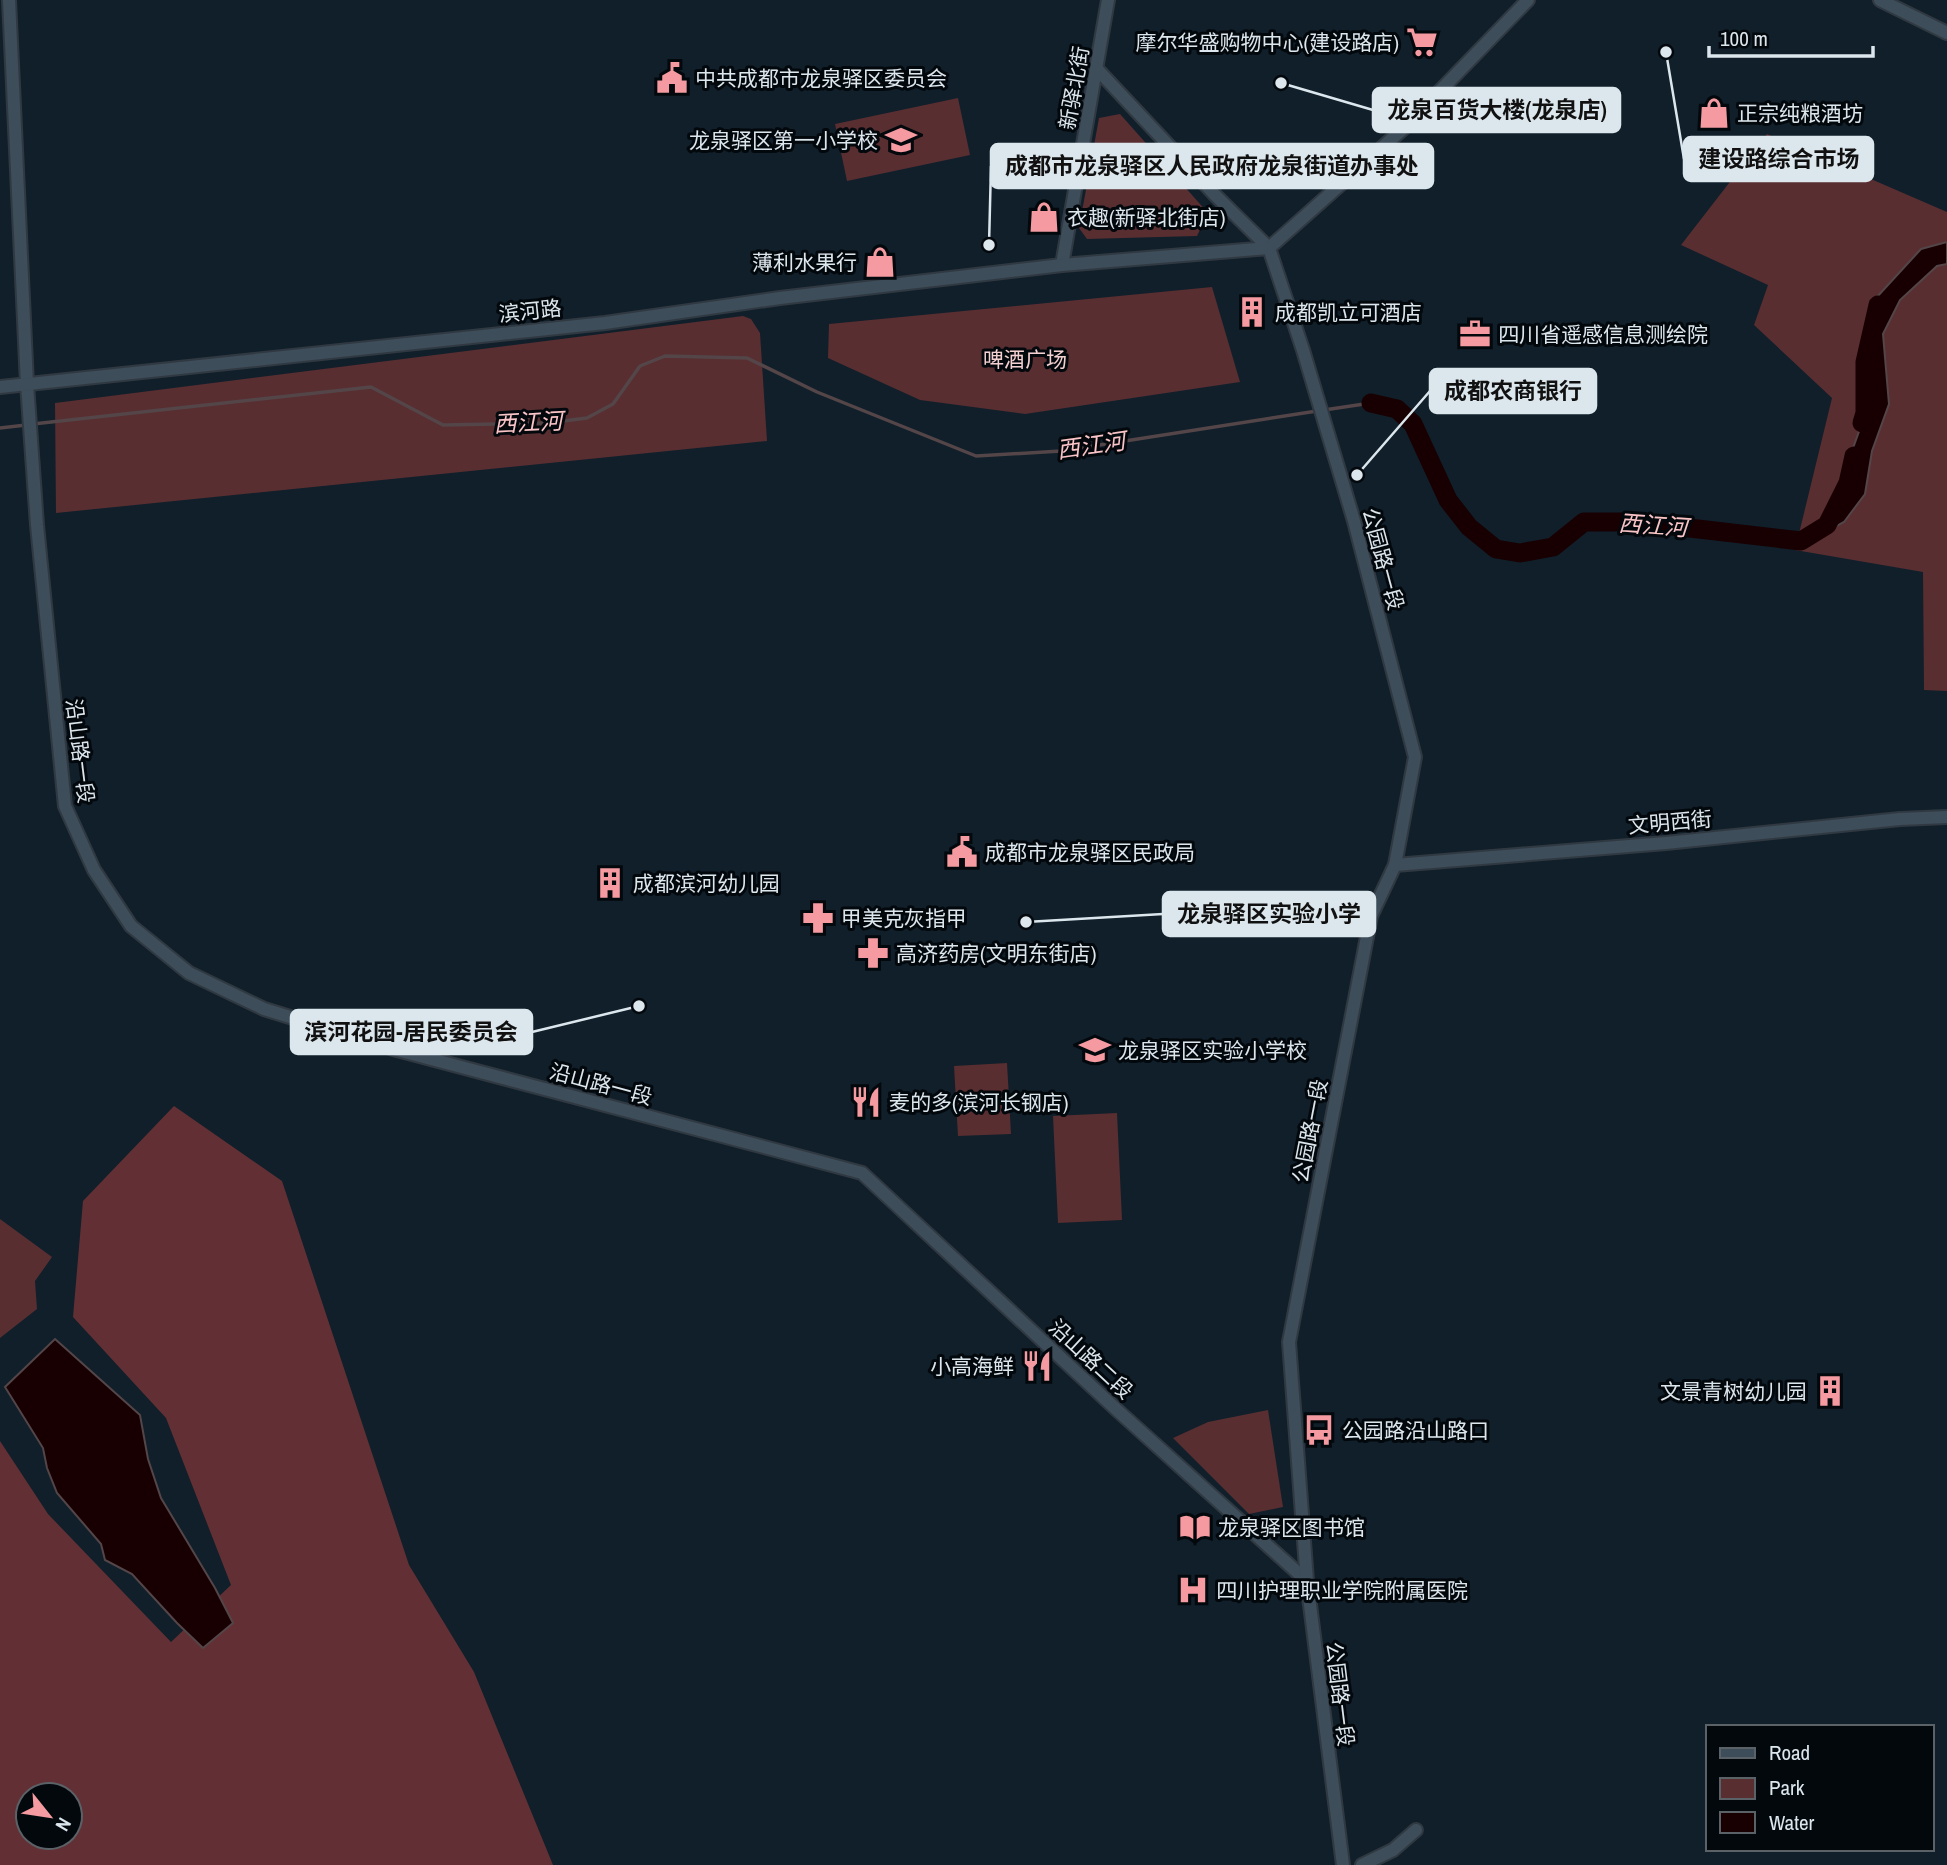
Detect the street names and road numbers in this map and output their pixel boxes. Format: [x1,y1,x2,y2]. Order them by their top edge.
street label: 新驿北街 [1052,44,1096,132]
street label: 滨河路 [497,293,563,329]
street label: 公园路一段 [1355,505,1411,613]
street label: 沿山路一段 [59,697,101,805]
street label: 文明西街 [1627,804,1713,840]
street label: 沿山路一段 [547,1056,655,1112]
street label: 公园路一段 [1286,1077,1334,1185]
street label: 沿山路二段 [1043,1313,1139,1405]
street label: 公园路一段 [1319,1640,1361,1748]

